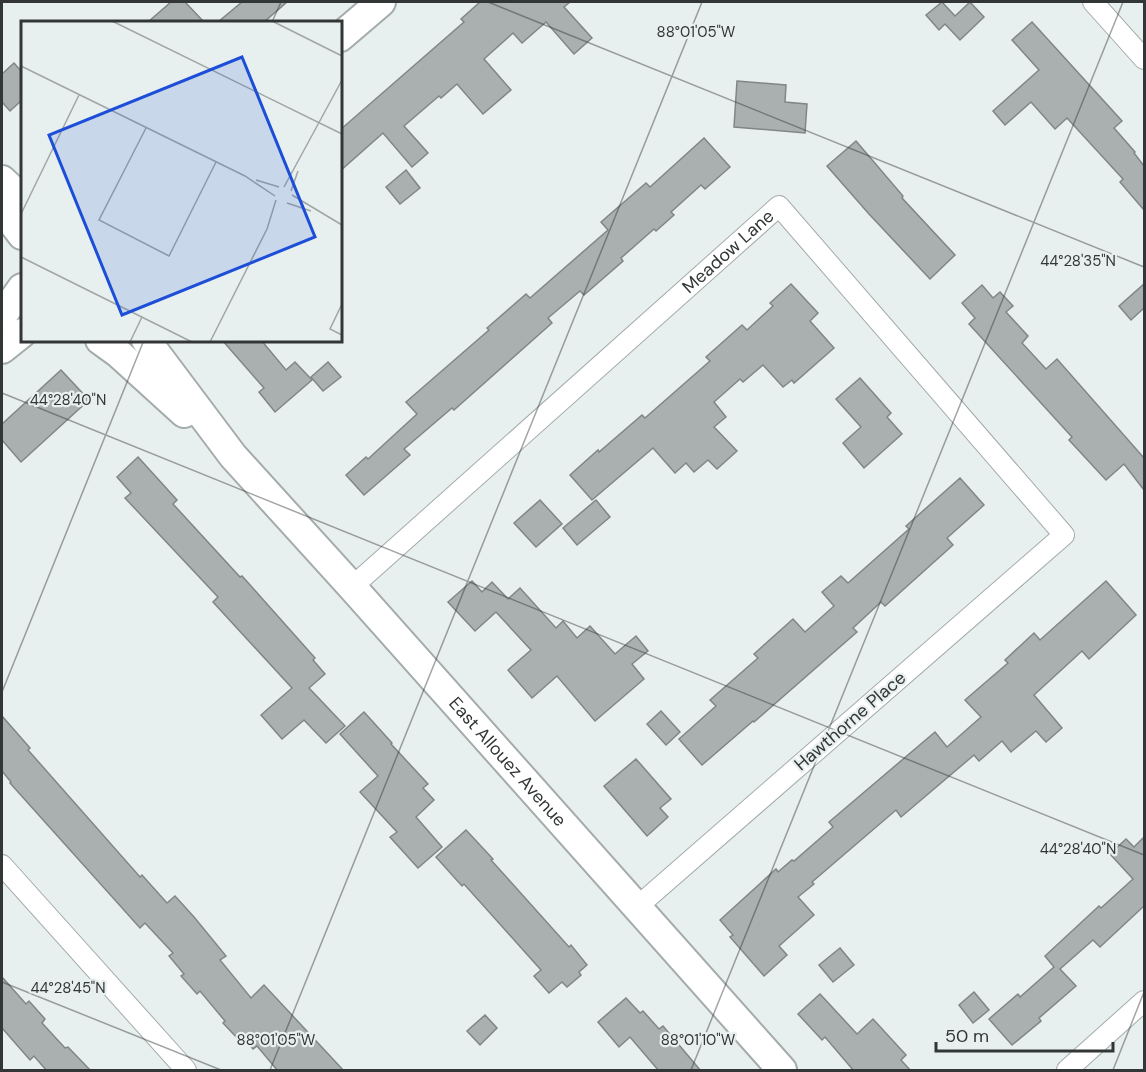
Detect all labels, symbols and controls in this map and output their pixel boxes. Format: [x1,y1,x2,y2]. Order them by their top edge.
inset map [21,21,342,342]
text: 88°01'05"W [657,22,736,42]
street label: Meadow Lane [677,204,779,299]
text: 44°28'35"N [1040,251,1116,271]
text: 44°28'40"N [30,390,106,410]
street label: Hawthorne Place [789,666,911,776]
street label: East Allouez Avenue [443,692,572,832]
text: 44°28'40"N [1040,839,1116,859]
text: 44°28'45"N [30,978,106,998]
scale bar [936,1015,1113,1053]
text: 50 m [945,1024,989,1048]
text: 88°01'05"W [237,1030,316,1050]
text: 88°01'10"W [661,1030,736,1050]

